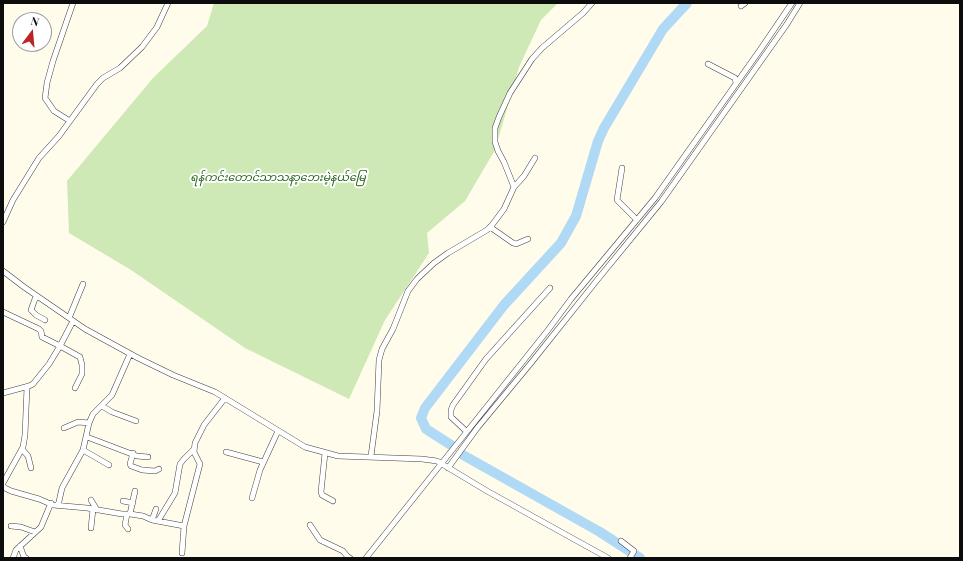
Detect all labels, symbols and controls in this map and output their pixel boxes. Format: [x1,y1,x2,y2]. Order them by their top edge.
north arrow [12,12,52,52]
text: N [29,13,41,29]
park label: ရန်ကင်းတောင်သာသနာ့ဘေးမဲ့နယ်မြေ [190,171,366,185]

